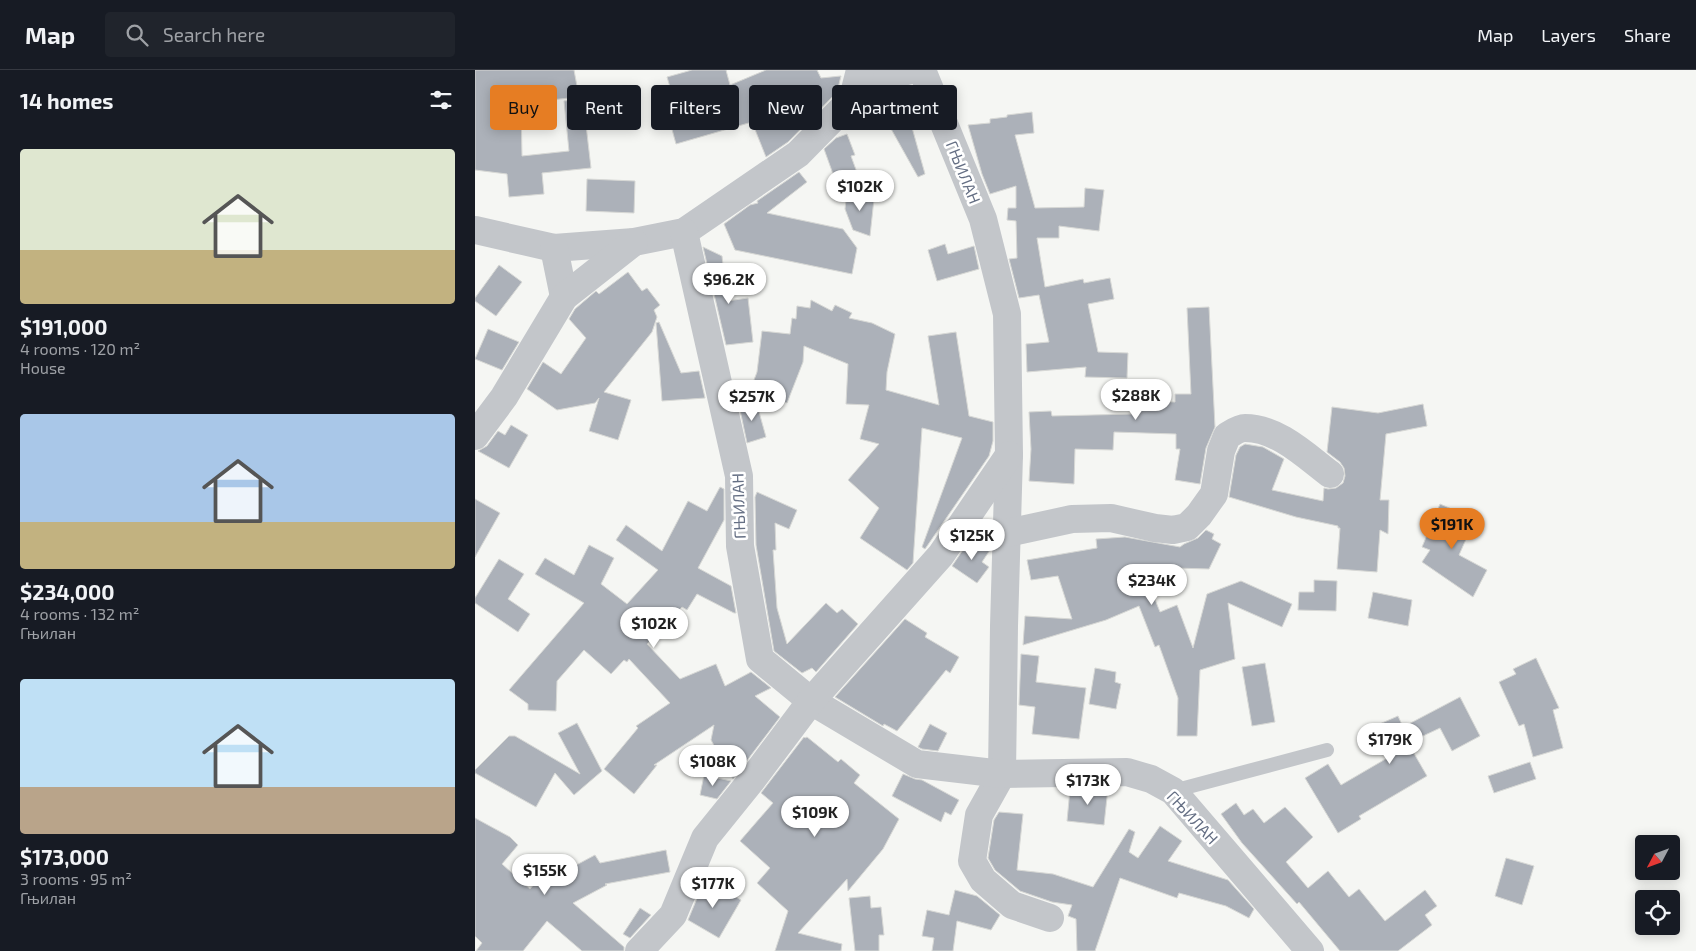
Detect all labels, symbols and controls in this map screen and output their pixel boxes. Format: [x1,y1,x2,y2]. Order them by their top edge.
search box [105,12,455,57]
text: Map [25,20,75,49]
icon: search [123,21,151,49]
text: Search here [163,23,265,46]
text: Map [1477,24,1513,46]
text: Layers [1541,24,1596,46]
text: Share [1624,24,1671,46]
chip: Buy [490,85,557,130]
chip: Rent [567,85,641,130]
chip: Filters [651,85,739,130]
chip: New [749,85,822,130]
chip: Apartment [832,85,957,130]
icon: filters [427,86,455,114]
text: 14 homes [20,88,114,113]
street label: ГЊИЛАН [943,138,985,206]
pin: $102K [825,170,895,212]
text: $102K [837,176,883,195]
icon: home [193,181,283,271]
pin: $96.2K [688,262,770,305]
text: $96.2K [703,269,755,288]
text: $191,000 [20,314,108,339]
text: 4 rooms · 120 m² [20,339,140,358]
text: House [20,358,66,377]
pin: $288K [1101,378,1171,421]
pin: $257K [717,380,787,422]
text: $288K [1112,385,1160,404]
text: $257K [729,386,775,405]
icon: home [193,446,283,536]
street label: ГЊИЛАН [727,473,749,539]
pin: $191K [1417,508,1487,550]
text: $191K [1431,514,1473,533]
pin: $125K [937,518,1007,561]
text: $125K [950,525,994,544]
pin: $234K [1117,564,1187,606]
text: $234K [1128,570,1176,589]
text: $234,000 [20,579,115,604]
text: 4 rooms · 132 m² [20,604,139,623]
pin: $102K [619,606,689,649]
text: $102K [631,613,677,632]
text: Гњилан [20,623,76,642]
icon: home [193,711,283,801]
pin: $179K [1355,722,1425,765]
text: $179K [1368,729,1412,748]
pin: $108K [678,744,748,787]
text: $108K [690,751,736,770]
pin: $173K [1053,764,1123,806]
text: $173K [1066,770,1110,789]
street label: ГЊИЛАН [1164,786,1222,848]
pin: $109K [780,796,850,838]
text: $109K [792,802,838,821]
north arrow [1635,835,1680,880]
map controls [1635,835,1680,935]
text: $173,000 [20,844,109,869]
pin: $155K [510,854,580,896]
text: $155K [523,860,567,879]
pin: $177K [678,866,748,909]
text: 3 rooms · 95 m² [20,869,132,888]
text: $177K [691,873,735,892]
text: Гњилан [20,888,76,907]
button: locate [1635,890,1680,935]

